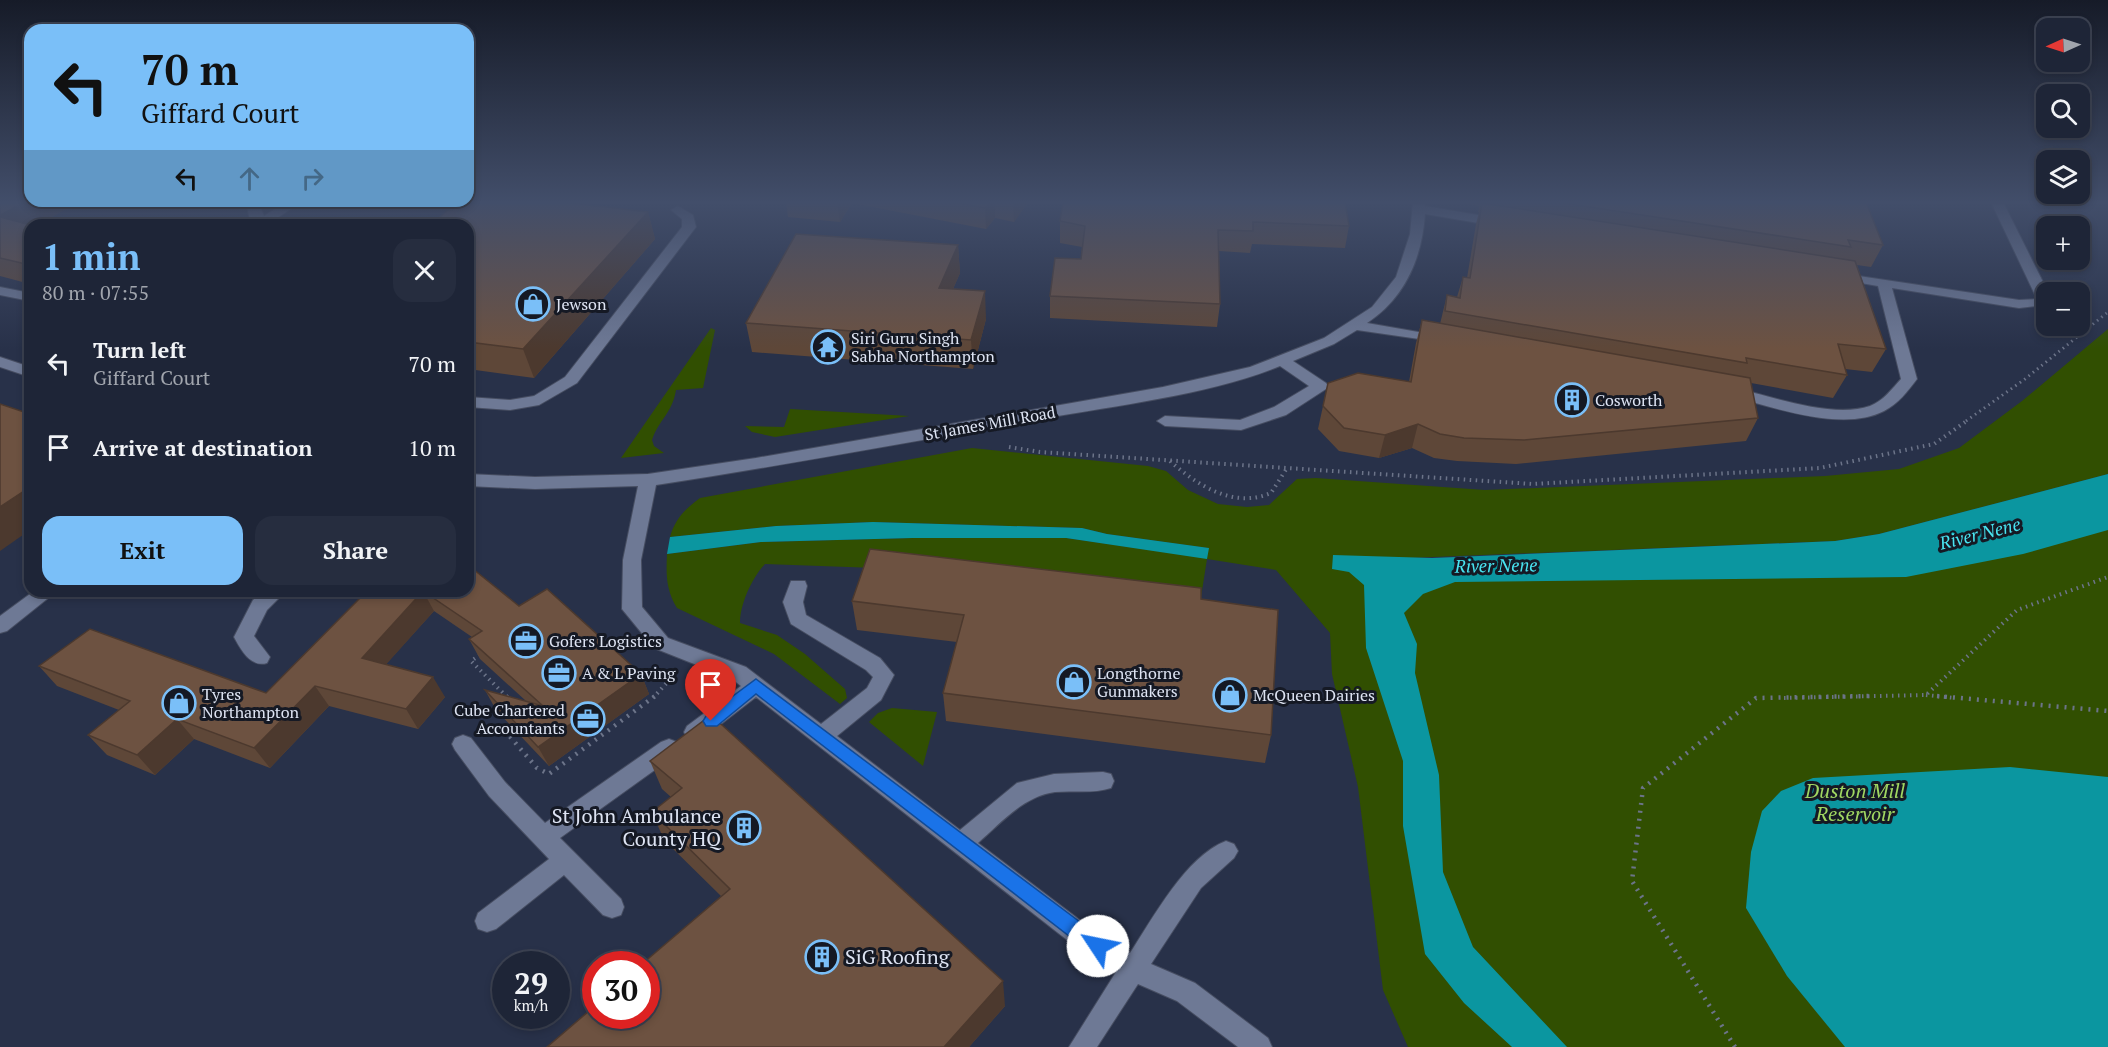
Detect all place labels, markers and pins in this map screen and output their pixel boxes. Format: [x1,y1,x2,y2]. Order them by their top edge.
shop icon: Jewson [515,286,551,322]
place label: Jewson [556,293,607,315]
place label: Siri Guru Singh Sabha Northampton [851,327,995,367]
temple icon: Siri Guru Singh Sabha Northampton [810,329,846,365]
building icon: Cosworth [1554,382,1590,418]
place label: Cosworth [1595,389,1663,411]
office icon: Gofers Logistics [508,623,544,659]
place label: Gofers Logistics [549,630,662,652]
office icon: A & L Paving [541,655,577,691]
pin [685,659,736,721]
place label: A & L Paving [582,662,676,684]
place label: Longthorne Gunmakers [1097,662,1180,702]
shop icon: Longthorne Gunmakers [1056,664,1092,700]
shop icon: McQueen Dairies [1212,677,1248,713]
place label: Tyres Northampton [202,683,300,723]
place label: McQueen Dairies [1253,684,1375,706]
shop icon: Tyres Northampton [161,685,197,721]
place label: Cube Chartered Accountants [454,699,565,739]
office icon: Cube Chartered Accountants [570,701,606,737]
place label: St John Ambulance County HQ [552,802,722,852]
building icon: St John Ambulance County HQ [726,810,762,846]
building icon: SiG Roofing [804,939,840,975]
place label: SiG Roofing [845,943,950,970]

